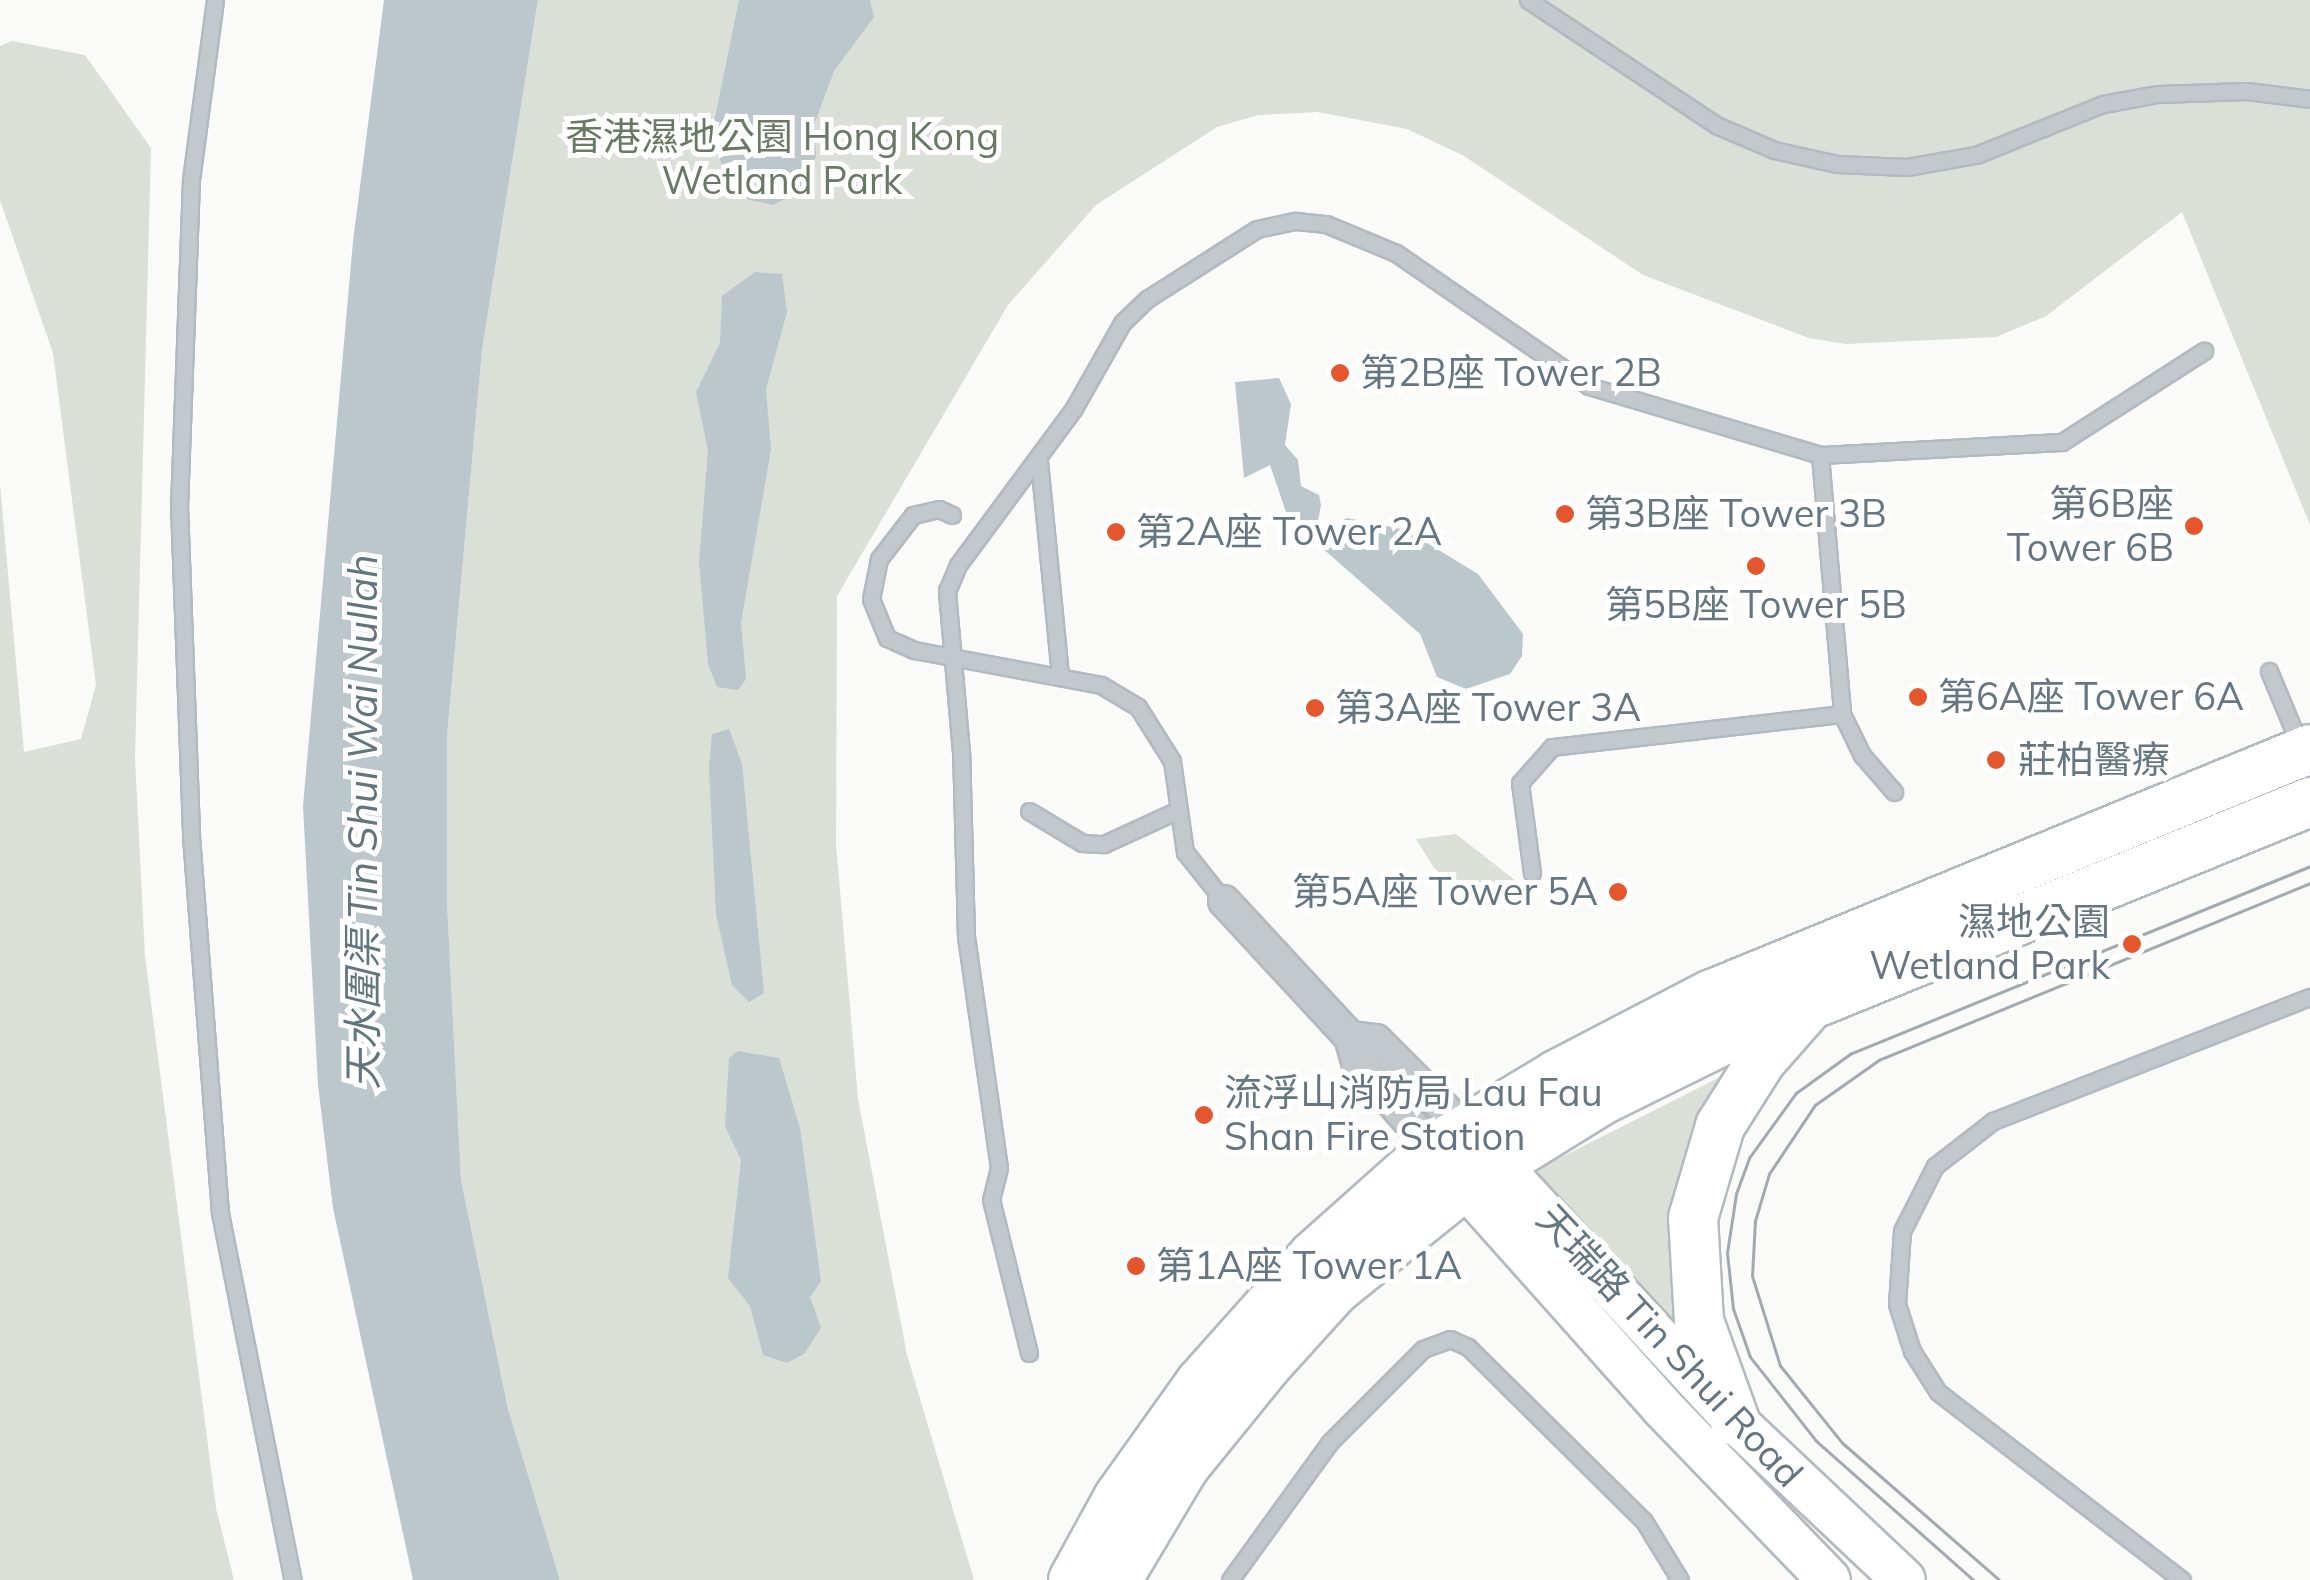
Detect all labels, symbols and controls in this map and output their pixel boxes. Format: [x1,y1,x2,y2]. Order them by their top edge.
park label: 香港濕地公園 Hong Kong Wetland Park [565,114,999,203]
place label: 第2B座 Tower 2B [1360,350,1662,396]
marker: 第2B座 Tower 2B [1329,362,1351,384]
place label: 第6B座 Tower 6B [2007,481,2174,570]
place label: 第3B座 Tower 3B [1585,491,1887,537]
marker: 第3B座 Tower 3B [1554,503,1576,525]
place label: 第2A座 Tower 2A [1136,509,1442,555]
marker: 第6B座 Tower 6B [2183,515,2205,537]
marker: 第2A座 Tower 2A [1105,521,1127,543]
water label: 天水圍渠 Tin Shui Wai Nullah [338,555,386,1089]
marker: 第5B座 Tower 5B [1745,555,1767,577]
place label: 第5B座 Tower 5B [1605,582,1907,628]
place label: 第6A座 Tower 6A [1938,674,2244,720]
place label: 第3A座 Tower 3A [1335,685,1641,731]
marker: 第6A座 Tower 6A [1907,686,1929,708]
marker: 第3A座 Tower 3A [1304,697,1326,719]
place label: 莊柏醫療 [2018,737,2170,783]
marker: 莊柏醫療 [1983,747,2009,773]
place label: 第5A座 Tower 5A [1292,869,1598,915]
marker: 第5A座 Tower 5A [1607,881,1629,903]
place label: 濕地公園 Wetland Park [1869,899,2110,988]
marker: 濕地公園 Wetland Park [2119,931,2145,957]
place label: 流浮山消防局 Lau Fau Shan Fire Station [1224,1070,1603,1160]
marker: 流浮山消防局 Lau Fau Shan Fire Station [1193,1104,1215,1126]
street label: 天瑞路 Tin Shui Road [1528,1196,1812,1496]
place label: 第1A座 Tower 1A [1156,1243,1462,1289]
marker: 第1A座 Tower 1A [1125,1255,1147,1277]

